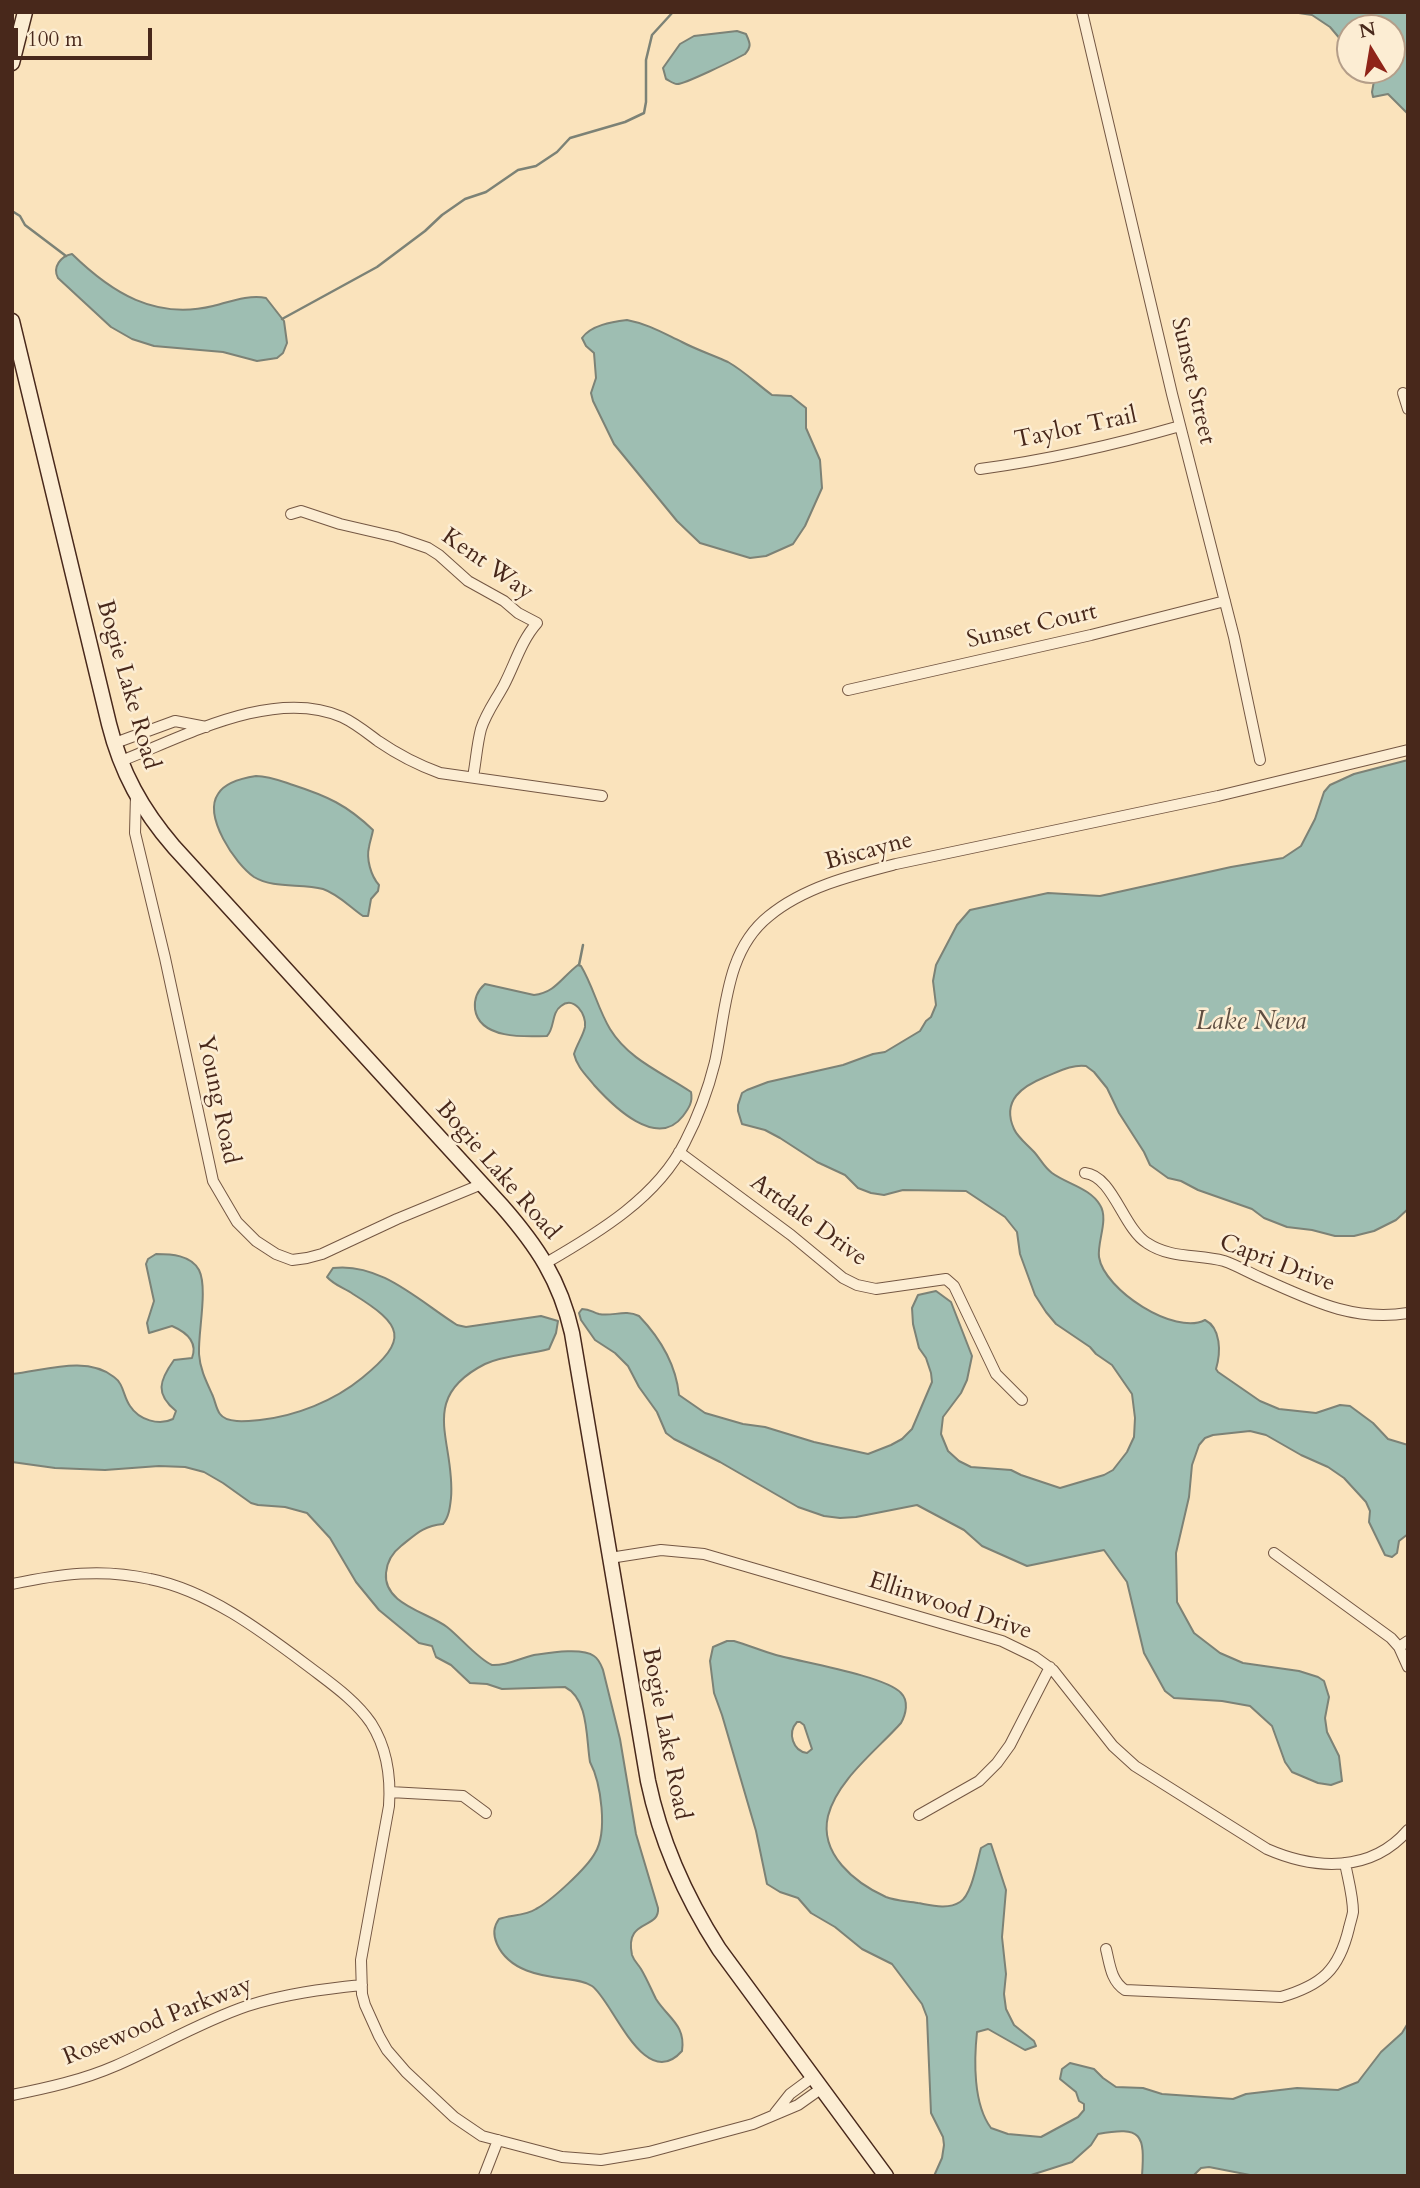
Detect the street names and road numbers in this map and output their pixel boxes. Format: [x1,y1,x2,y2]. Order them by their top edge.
street label: Sunset Street [1163,315,1221,447]
street label: Taylor Trail [1012,402,1140,456]
street label: Kent Way [435,523,539,607]
street label: Bogie Lake Road [89,597,165,773]
street label: Sunset Court [964,598,1100,656]
street label: Biscayne [822,826,916,878]
street label: Young Road [189,1033,245,1167]
street label: Bogie Lake Road [429,1096,565,1246]
street label: Artdale Drive [744,1169,872,1273]
street label: Capri Drive [1215,1229,1339,1299]
street label: Ellinwood Drive [865,1567,1035,1647]
street label: Bogie Lake Road [634,1646,696,1822]
street label: Rosewood Parkway [59,1971,257,2073]

